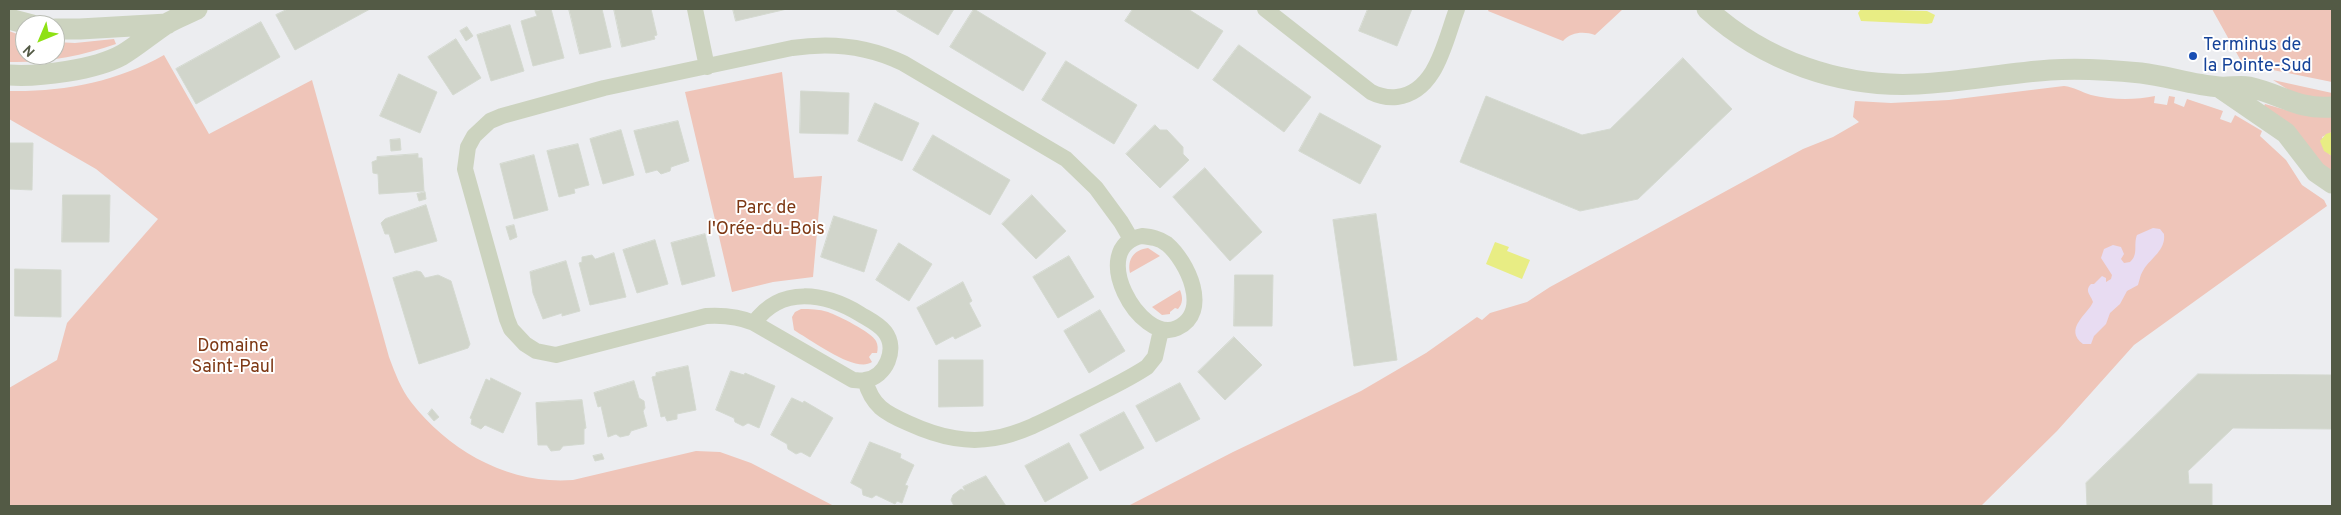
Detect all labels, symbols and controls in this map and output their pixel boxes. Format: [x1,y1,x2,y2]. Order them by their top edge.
north arrow [15,15,65,65]
place label: Terminus de la Pointe-Sud [2203,35,2312,78]
text: N [20,41,39,60]
marker: Terminus de la Pointe-Sud [2187,50,2199,62]
park label: Parc de l'Orée-du-Bois [707,198,825,240]
park label: Domaine Saint-Paul [192,336,274,378]

